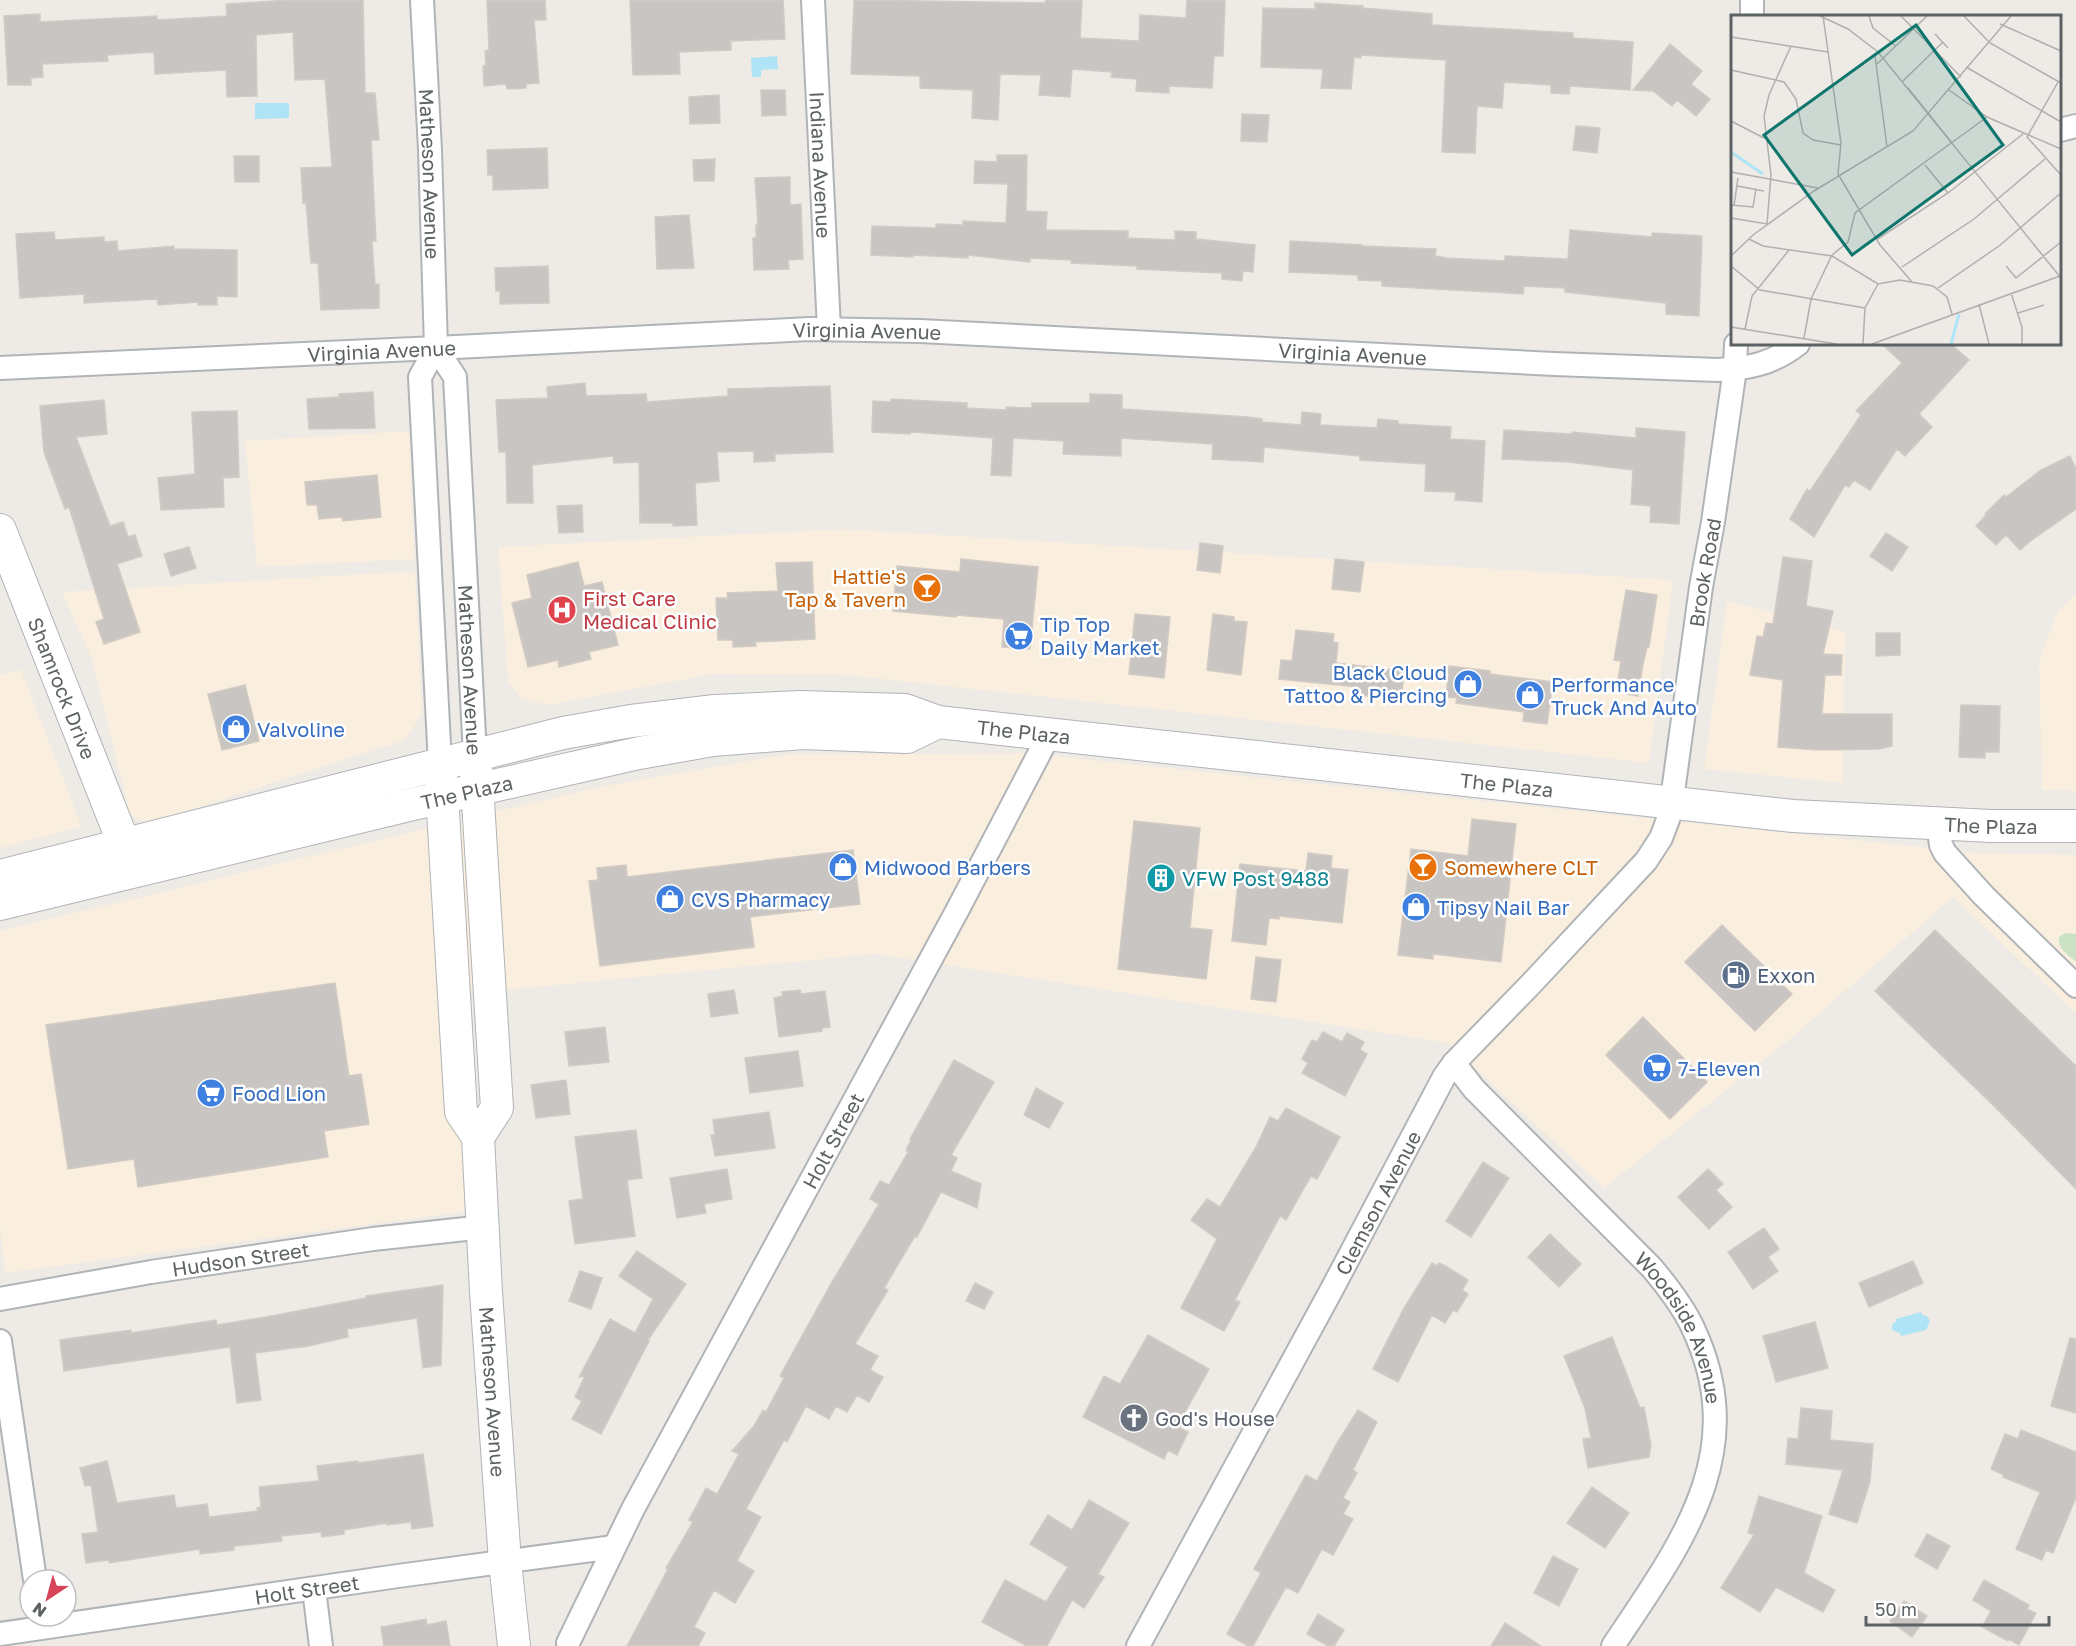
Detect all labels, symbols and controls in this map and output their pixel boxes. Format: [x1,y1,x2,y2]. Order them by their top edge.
inset map [1731,15,2061,345]
street label: Matheson Avenue [415,88,445,260]
street label: Indiana Avenue [805,91,837,239]
street label: Virginia Avenue [792,317,942,344]
street label: Virginia Avenue [307,335,456,366]
street label: Virginia Avenue [1278,338,1427,369]
street label: Brook Road [1684,516,1726,629]
place label: Hattie's Tap & Tavern [784,564,906,611]
bar icon: Hattie's Tap & Tavern [911,572,943,604]
street label: Matheson Avenue [454,584,487,756]
place label: First Care Medical Clinic [583,586,717,633]
hospital icon: First Care Medical Clinic [546,594,578,626]
place label: Tip Top Daily Market [1040,612,1160,659]
street label: Shamrock Drive [24,614,101,763]
supermarket icon: Tip Top Daily Market [1003,620,1035,652]
place label: Black Cloud Tattoo & Piercing [1284,660,1447,707]
shop icon: Black Cloud Tattoo & Piercing [1452,668,1484,700]
place label: Performance Truck And Auto [1551,672,1697,719]
shop icon: Performance Truck And Auto [1514,679,1546,711]
shop icon: Valvoline [220,713,252,745]
street label: The Plaza [976,714,1072,748]
place label: Valvoline [257,717,345,741]
street label: The Plaza [1459,767,1555,802]
street label: The Plaza [418,770,515,814]
street label: The Plaza [1943,812,2038,838]
shop icon: Midwood Barbers [827,851,859,883]
bar icon: Somewhere CLT [1407,851,1439,883]
place label: Midwood Barbers [864,855,1031,879]
place label: Somewhere CLT [1444,855,1598,879]
building icon: VFW Post 9488 [1145,862,1177,894]
place label: VFW Post 9488 [1182,866,1329,890]
shop icon: CVS Pharmacy [654,883,686,915]
place label: CVS Pharmacy [691,887,830,911]
shop icon: Tipsy Nail Bar [1400,891,1432,923]
place label: Tipsy Nail Bar [1437,895,1570,919]
fuel station icon: Exxon [1720,959,1752,991]
place label: Exxon [1757,963,1815,987]
supermarket icon: 7-Eleven [1641,1052,1673,1084]
place label: 7-Eleven [1678,1056,1761,1080]
supermarket icon: Food Lion [195,1077,227,1109]
place label: Food Lion [232,1081,326,1105]
street label: Holt Street [797,1088,868,1193]
street label: Clemson Avenue [1330,1126,1426,1279]
street label: Hudson Street [170,1237,311,1281]
street label: Woodside Avenue [1631,1247,1726,1405]
street label: Matheson Avenue [475,1306,511,1478]
church icon: God's House [1118,1402,1150,1434]
place label: God's House [1155,1406,1275,1430]
north arrow [18,1568,78,1628]
street label: Holt Street [253,1570,361,1609]
scale bar [1866,1589,2049,1627]
text: N [28,1598,50,1622]
text: 50 m [1875,1598,1917,1620]

